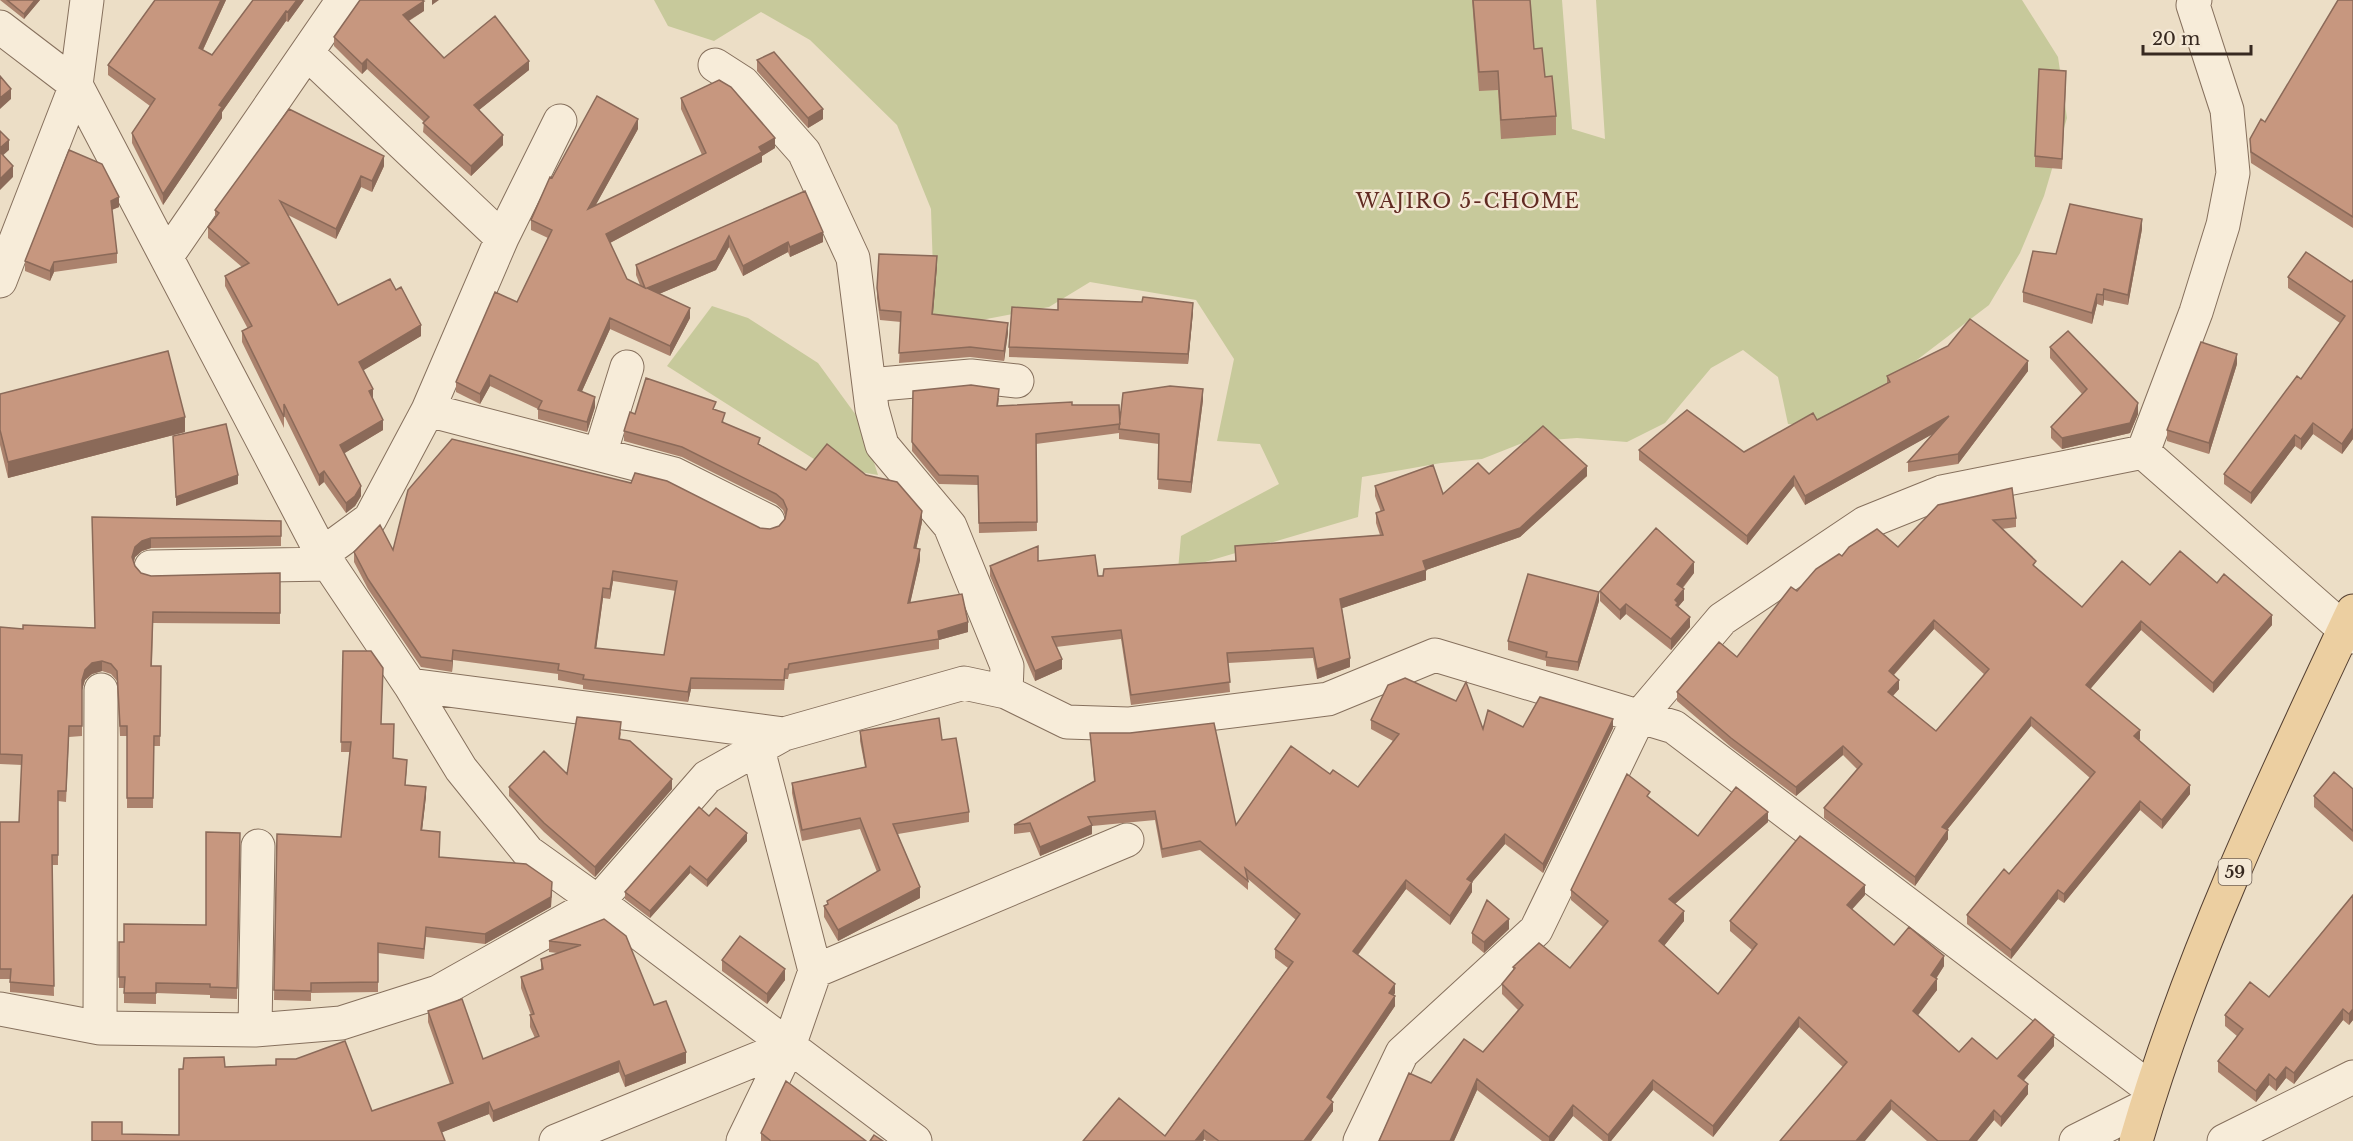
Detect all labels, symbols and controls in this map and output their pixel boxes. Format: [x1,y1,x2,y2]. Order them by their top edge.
scale bar [2143,18,2251,56]
text: 20 m [2152,28,2200,50]
district label: WAJIRO 5-CHOME [1355,189,1580,213]
road number: 59 [2218,859,2252,885]

